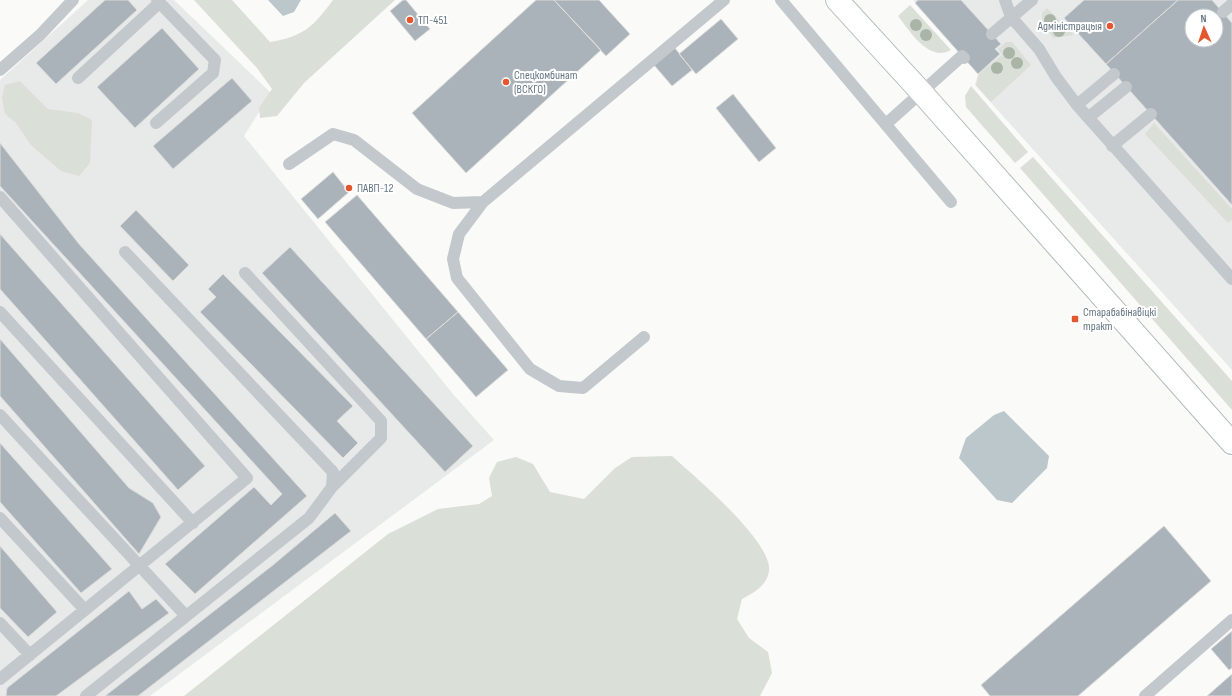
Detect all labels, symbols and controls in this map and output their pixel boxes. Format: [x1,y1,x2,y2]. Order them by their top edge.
north arrow [1184,8,1224,48]
text: N [1200,12,1207,25]
place label: ТП-451 [418,13,448,28]
marker: ТП-451 [405,15,415,25]
place label: Адміністрацыя [1037,19,1102,34]
marker: Адміністрацыя [1105,21,1115,31]
place label: Спецкомбинат (ВСКГО) [514,68,578,97]
marker: Спецкомбинат (ВСКГО) [501,77,511,87]
place label: ПАВП-12 [357,181,393,196]
marker: ПАВП-12 [344,183,354,193]
place label: Старабабінавіцкі тракт [1083,305,1156,334]
marker: Старабабінавіцкі тракт [1070,314,1080,324]

